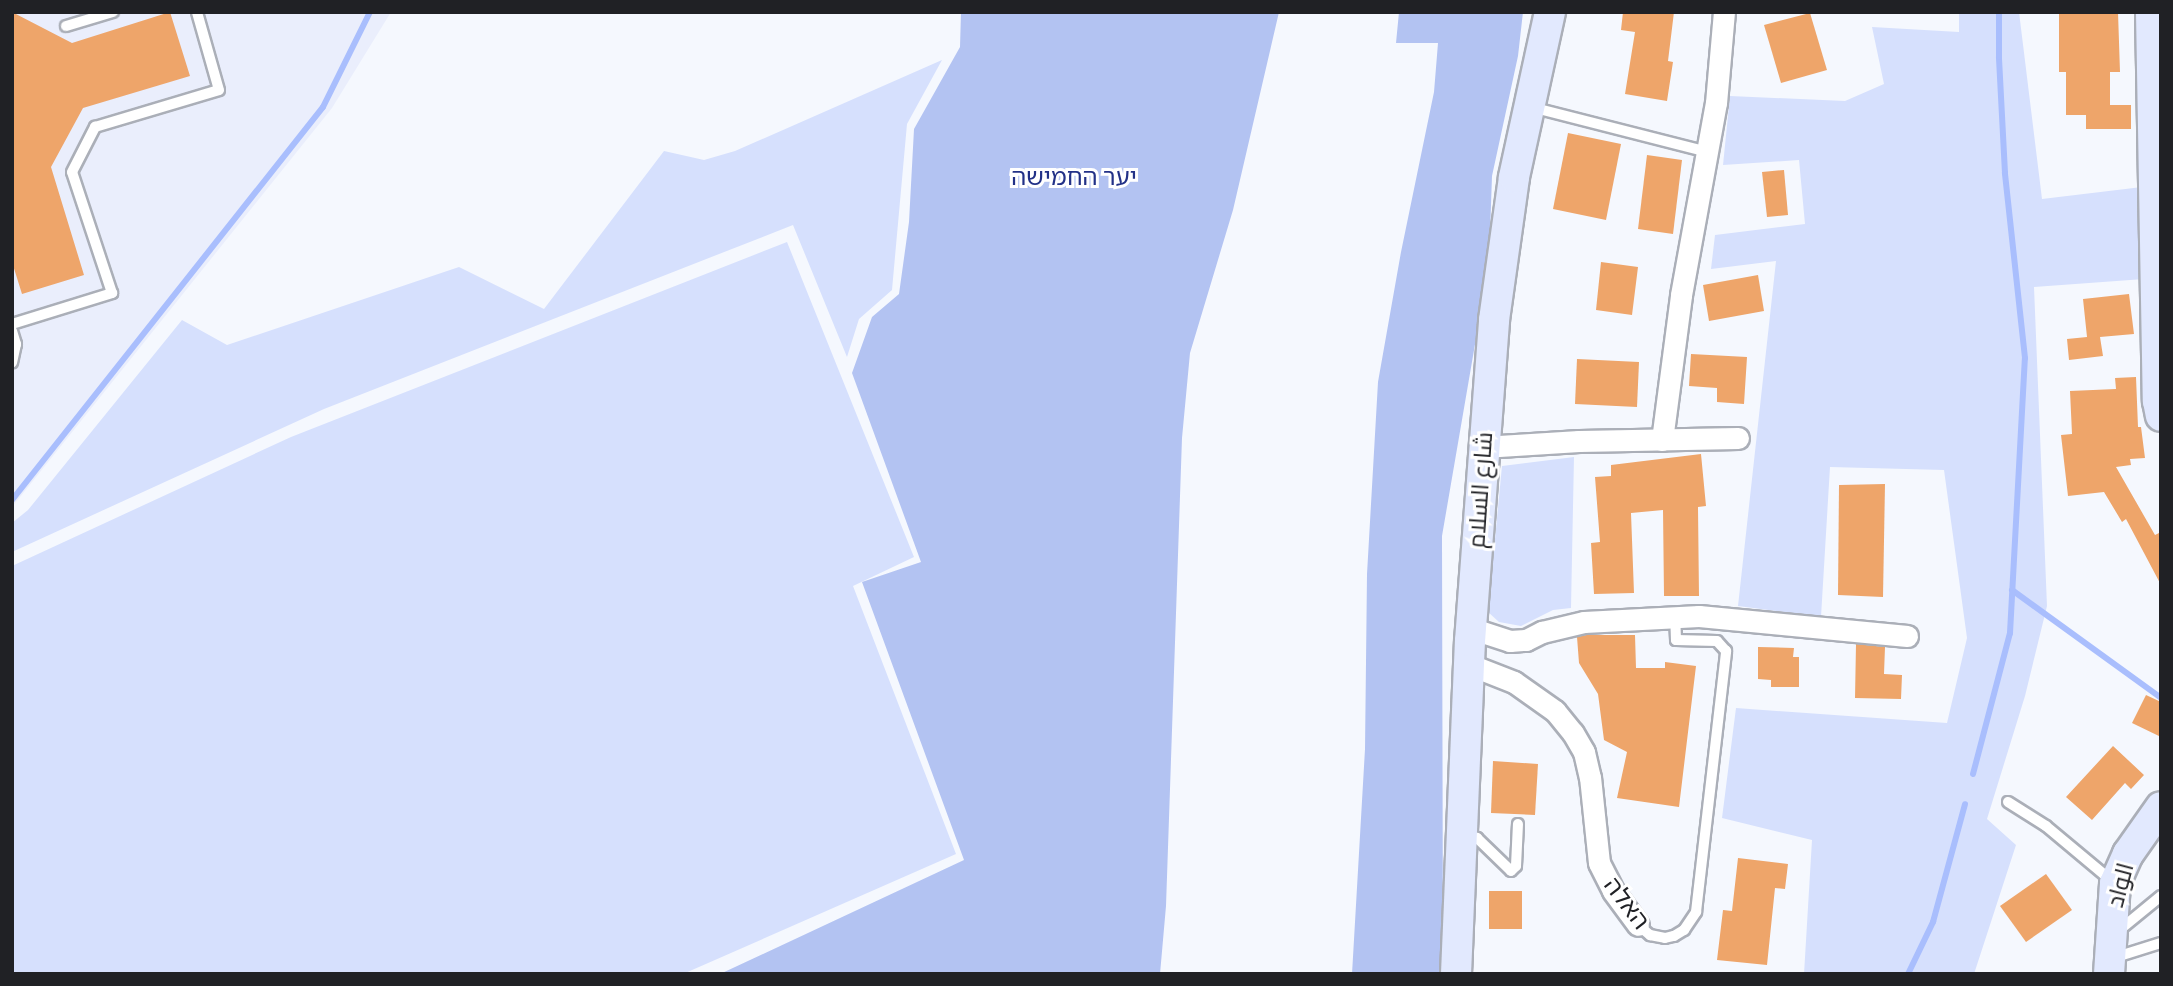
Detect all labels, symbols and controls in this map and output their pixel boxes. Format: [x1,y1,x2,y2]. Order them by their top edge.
park label: יער החמישה [1011,163,1137,191]
street label: شارع السلام [1462,431,1498,549]
street label: الواد [2100,860,2140,910]
street label: האלה [1598,871,1656,935]

